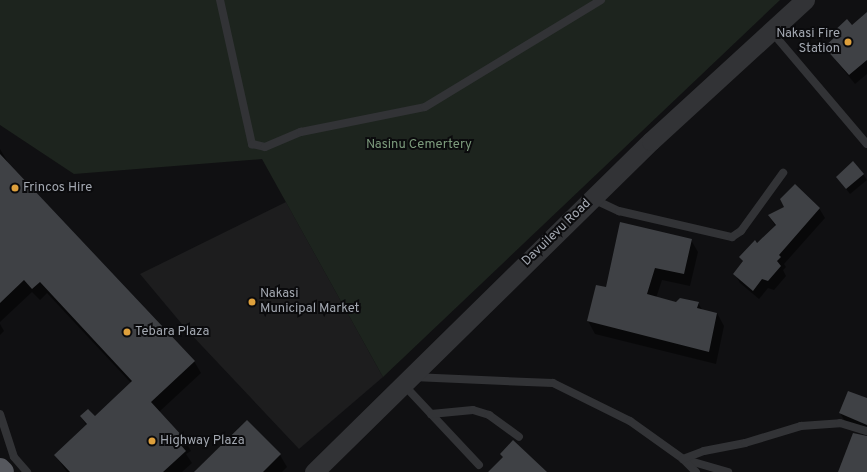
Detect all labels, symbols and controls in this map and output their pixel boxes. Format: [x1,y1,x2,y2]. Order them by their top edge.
place label: Nakasi Fire Station [776,27,840,58]
marker: Nakasi Fire Station [843,37,853,47]
park label: Nasinu Cemertery [366,137,472,153]
place label: Frincos Hire [23,180,92,196]
marker: Frincos Hire [10,183,20,193]
street label: Davuilevu Road [519,196,595,270]
place label: Nakasi Municipal Market [260,287,359,318]
marker: Nakasi Municipal Market [247,297,257,307]
place label: Tebara Plaza [135,324,209,340]
marker: Tebara Plaza [122,327,132,337]
place label: Highway Plaza [160,433,245,449]
marker: Highway Plaza [147,436,157,446]

